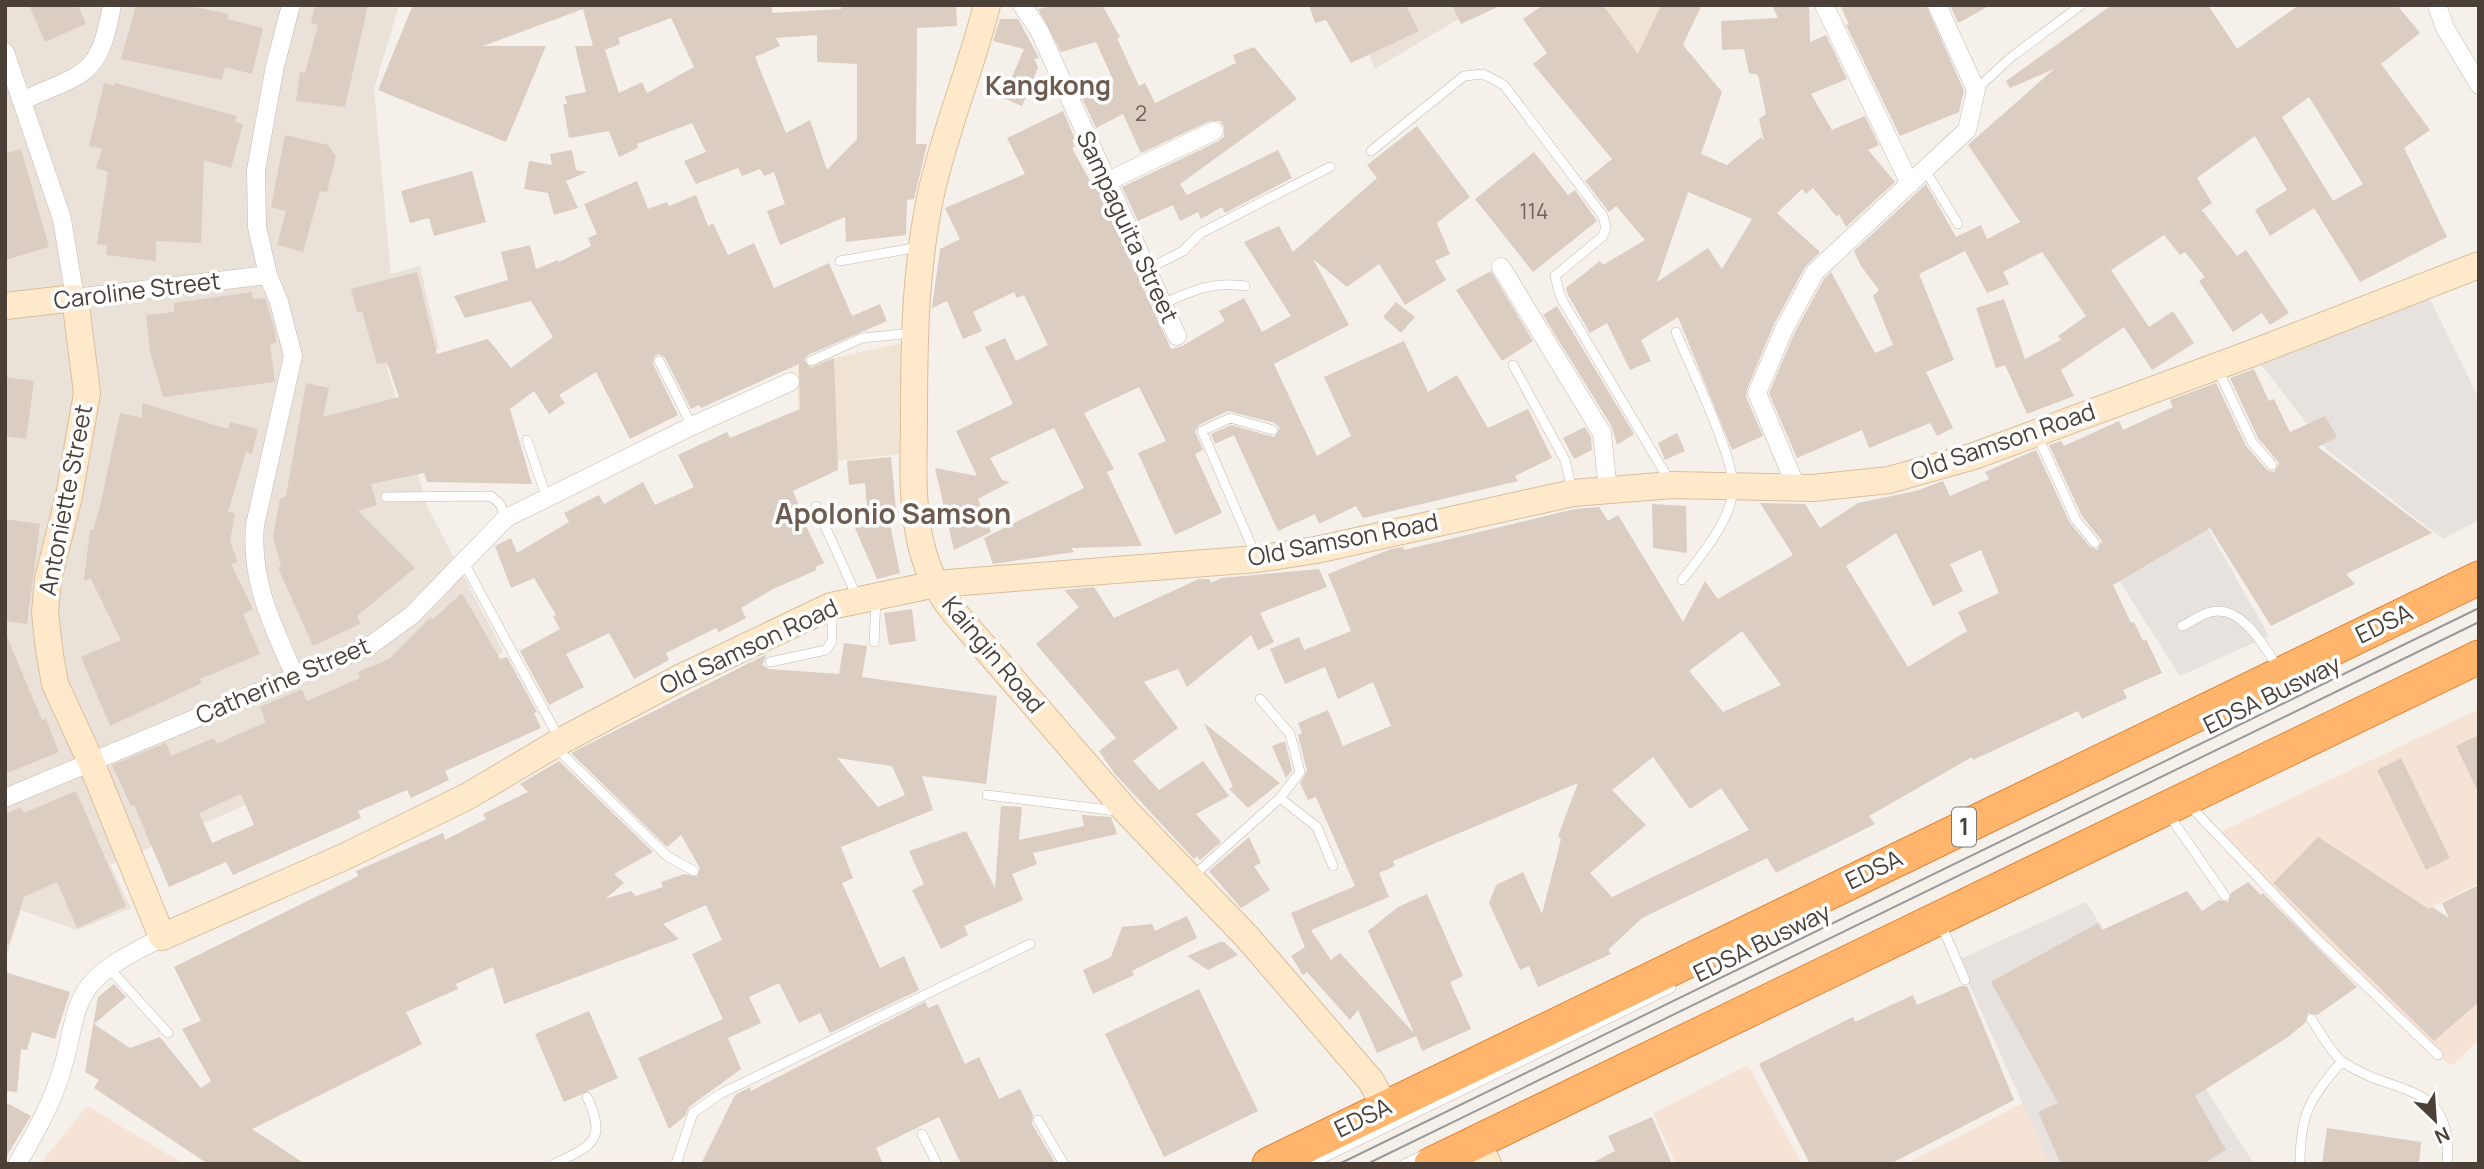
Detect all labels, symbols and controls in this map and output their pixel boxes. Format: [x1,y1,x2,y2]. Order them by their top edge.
district label: Kangkong [985,67,1111,103]
house number: 2 [1135,99,1147,127]
street label: Sampaguita Street [1069,125,1187,328]
house number: 114 [1520,197,1548,225]
street label: Caroline Street [52,263,222,316]
street label: Old Samson Road [1906,394,2099,488]
street label: Antoniette Street [30,401,99,598]
district label: Apolonio Samson [775,494,1011,532]
street label: Old Samson Road [1245,504,1441,573]
street label: Kaingin Road [935,589,1053,719]
street label: Old Samson Road [654,590,843,701]
street label: EDSA [2349,595,2417,651]
street label: Catherine Street [190,628,375,731]
street label: EDSA Busway [2197,646,2346,741]
road number: 1 [1952,807,1976,846]
street label: EDSA [1839,841,1907,897]
street label: EDSA Busway [1687,894,1836,989]
north arrow [2400,1085,2470,1155]
street label: EDSA [1328,1089,1396,1145]
text: N [2431,1121,2454,1150]

